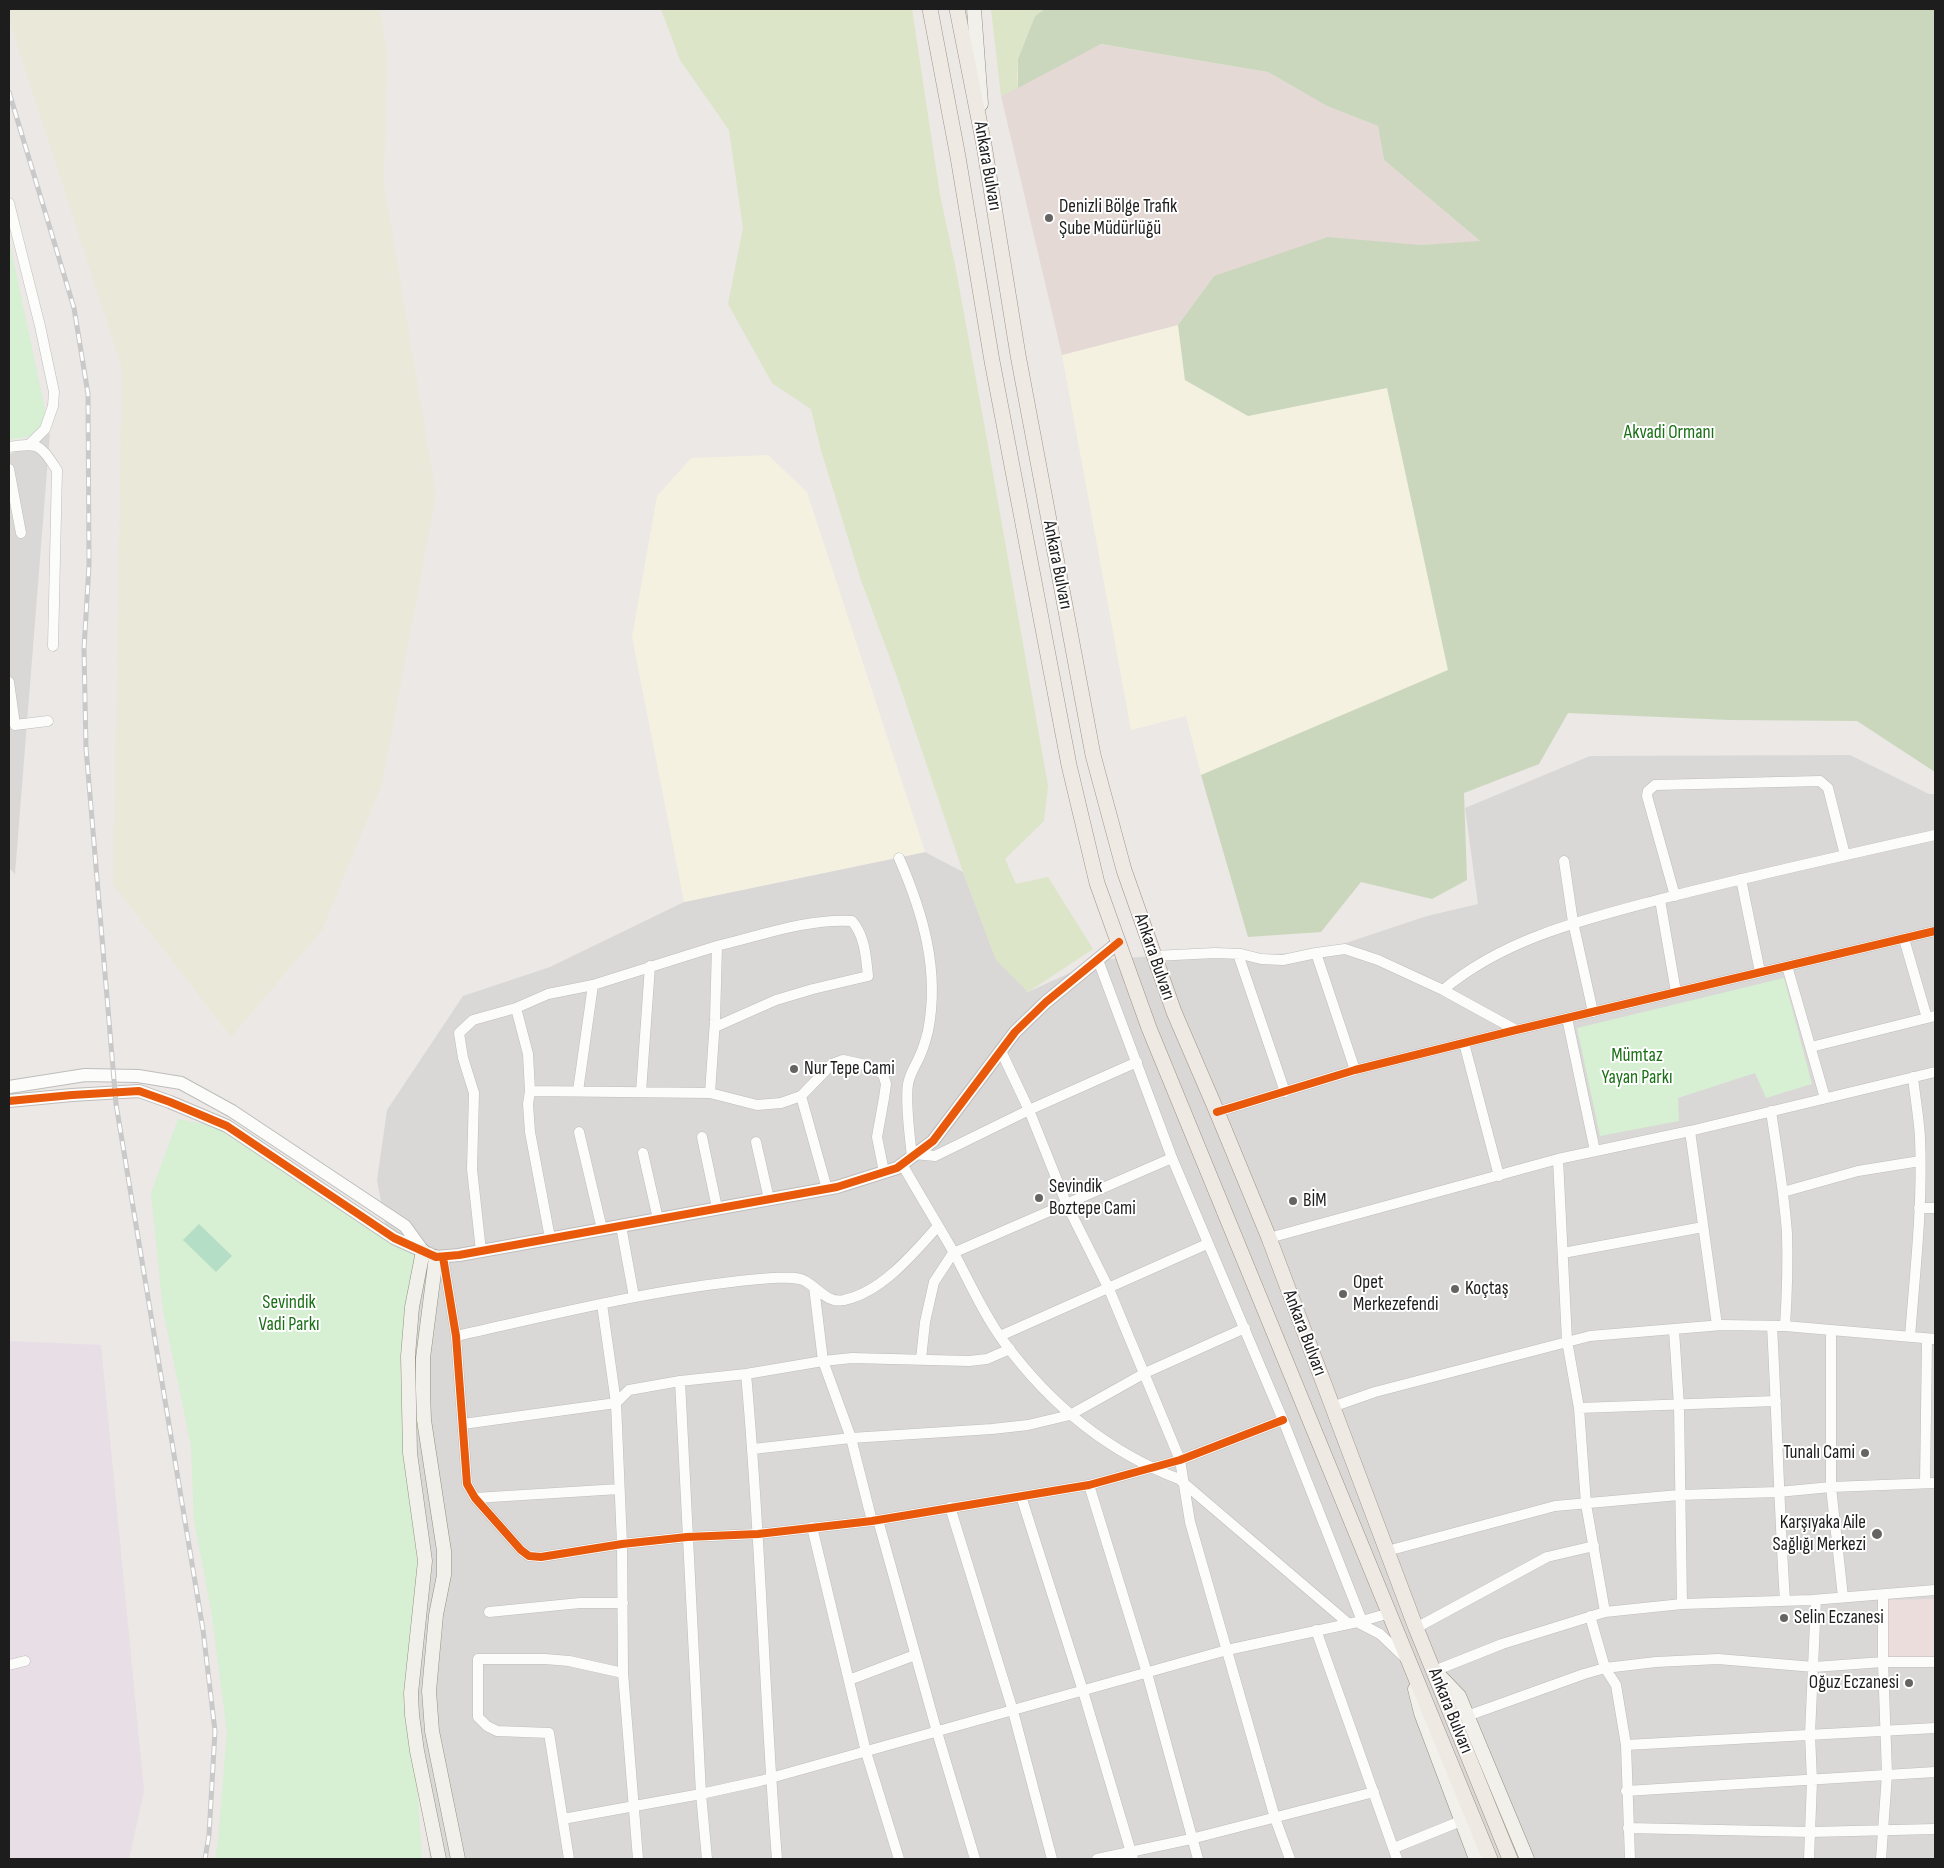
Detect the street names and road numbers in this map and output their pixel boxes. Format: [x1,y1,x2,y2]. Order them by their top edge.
street label: Ankara Bulvarı [968,120,1006,212]
street label: Ankara Bulvarı [1037,519,1077,611]
street label: Ankara Bulvarı [1129,911,1179,1003]
street label: Ankara Bulvarı [1277,1287,1331,1379]
street label: Ankara Bulvarı [1423,1665,1477,1757]

